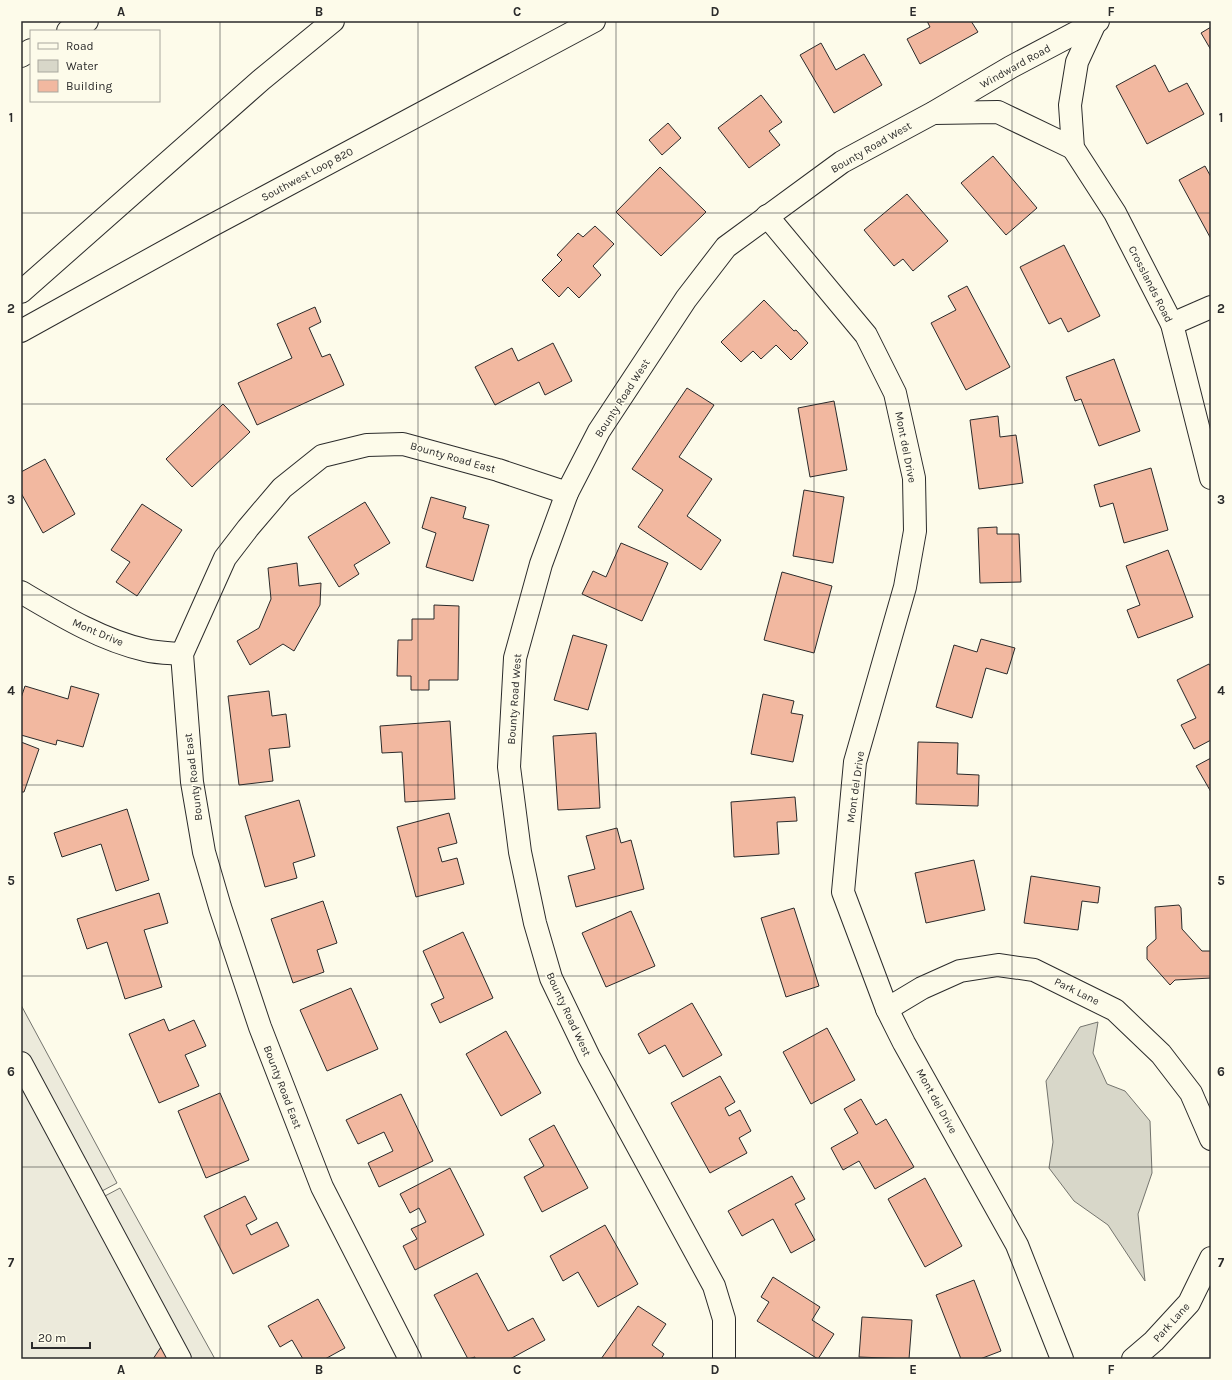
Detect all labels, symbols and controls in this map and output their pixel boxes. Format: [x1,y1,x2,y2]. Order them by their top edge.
text: A [117,4,125,19]
text: B [315,4,323,19]
text: C [513,4,521,19]
text: D [711,4,720,19]
text: E [909,4,917,19]
text: F [1107,4,1115,19]
legend [30,30,160,102]
text: Road [66,39,94,53]
street label: Windward Road [978,42,1053,91]
text: Water [66,59,99,73]
text: Building [66,79,113,93]
text: 1 [9,110,13,125]
text: 1 [1219,110,1223,125]
street label: Bounty Road West [829,119,914,176]
street label: Southwest Loop 820 [259,145,355,204]
street label: Crosslands Road [1126,244,1175,325]
text: 2 [7,301,15,316]
text: 2 [1217,301,1225,316]
street label: Bounty Road West [592,357,653,440]
street label: Mont del Drive [892,410,919,484]
street label: Bounty Road East [409,439,497,476]
text: 3 [7,492,15,507]
text: 3 [1217,492,1225,507]
street label: Mont Drive [70,616,126,649]
street label: Bounty Road West [505,653,524,745]
text: 4 [7,683,15,698]
text: 4 [1217,683,1225,698]
street label: Bounty Road East [182,732,205,821]
street label: Mont del Drive [844,750,867,824]
text: 5 [7,873,15,888]
text: 5 [1217,873,1225,888]
street label: Bounty Road West [543,970,594,1058]
street label: Park Lane [1052,975,1102,1008]
street label: Bounty Road East [261,1044,304,1131]
text: 6 [7,1064,15,1079]
text: 6 [1217,1064,1225,1079]
street label: Mont del Drive [913,1066,960,1136]
text: 7 [8,1255,15,1270]
text: 7 [1218,1255,1225,1270]
street label: Park Lane [1150,1300,1193,1345]
scale bar [32,1324,90,1350]
text: 20 m [38,1331,66,1345]
text: A [117,1362,125,1377]
text: B [315,1362,323,1377]
text: C [513,1362,521,1377]
text: D [711,1362,720,1377]
text: E [909,1362,917,1377]
text: F [1107,1362,1115,1377]

